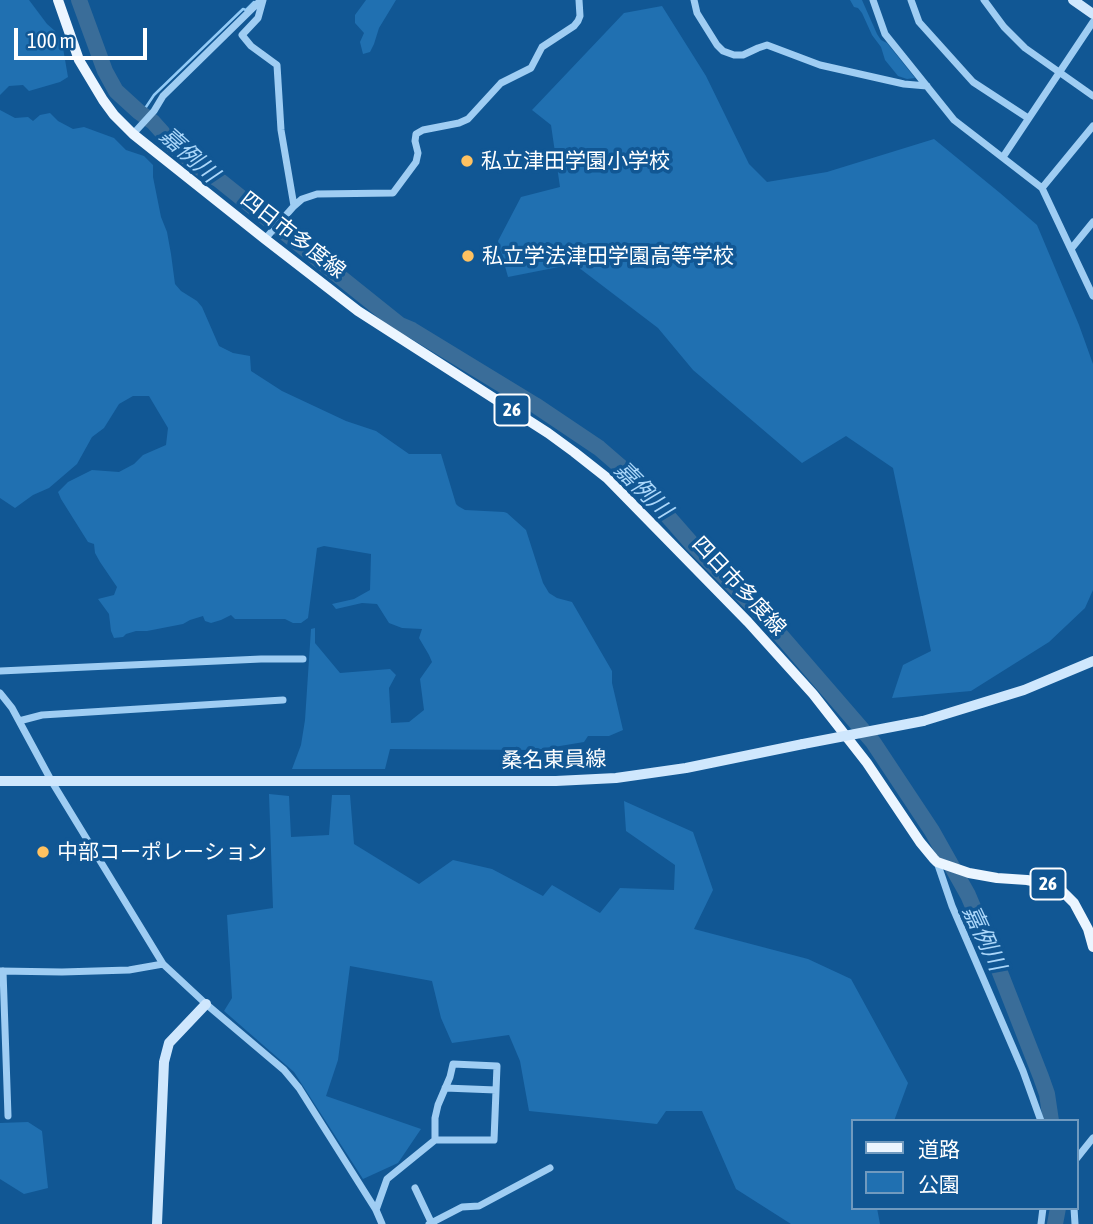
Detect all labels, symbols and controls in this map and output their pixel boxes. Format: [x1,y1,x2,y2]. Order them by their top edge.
scale bar [18,14,150,58]
text: 100 m [27,28,75,52]
water label: 嘉例川 [154,122,224,188]
place label: 私立津田学園小学校 [481,148,670,174]
marker: 私立津田学園小学校 [459,153,475,169]
street label: 四日市多度線 [236,186,350,284]
place label: 私立学法津田学園高等学校 [482,243,734,269]
marker: 私立学法津田学園高等学校 [460,248,476,264]
road number: 26 [494,394,530,426]
water label: 嘉例川 [609,456,677,524]
street label: 四日市多度線 [687,531,791,641]
street label: 桑名東員線 [501,746,607,774]
place label: 中部コーポレーション [57,839,267,865]
marker: 中部コーポレーション [35,844,51,860]
road number: 26 [1030,869,1066,900]
water label: 嘉例川 [957,901,1011,975]
legend [852,1119,1079,1210]
text: 道路 [918,1137,960,1161]
text: 公園 [918,1172,960,1196]

